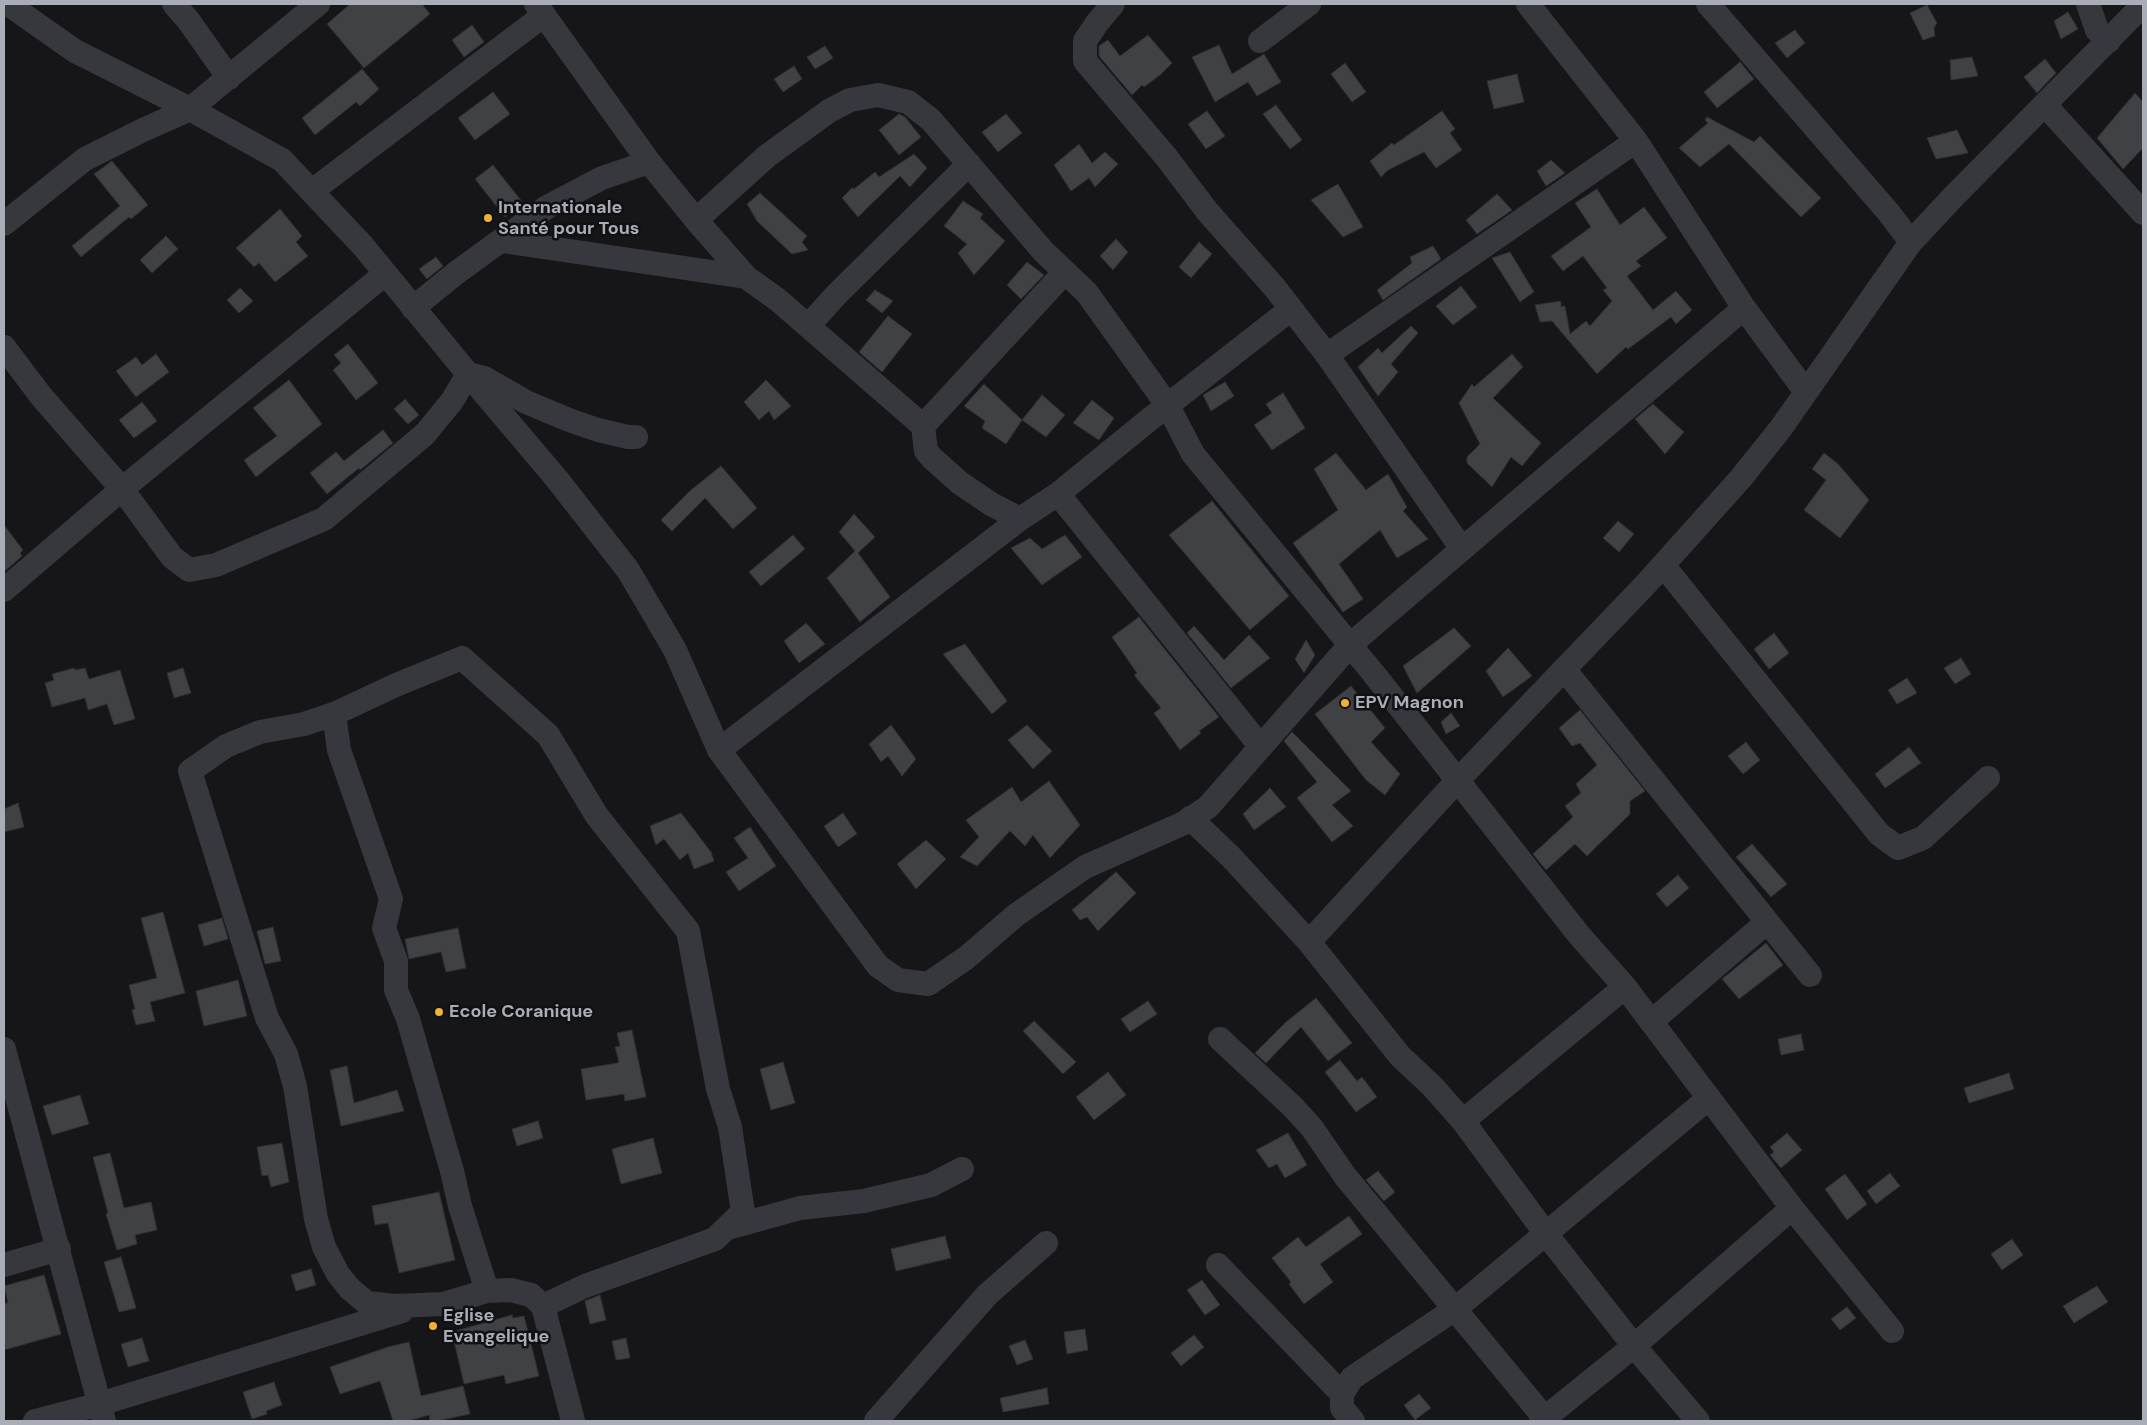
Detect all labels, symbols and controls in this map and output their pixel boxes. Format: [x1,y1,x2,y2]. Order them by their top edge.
place label: Internationale Santé pour Tous [498,197,639,240]
marker: Internationale Santé pour Tous [482,212,494,224]
place label: EPV Magnon [1355,692,1464,714]
marker: EPV Magnon [1339,697,1351,709]
place label: Ecole Coranique [449,1001,593,1023]
marker: Ecole Coranique [433,1006,445,1018]
place label: Eglise Evangelique [443,1305,549,1348]
marker: Eglise Evangelique [427,1320,439,1332]

